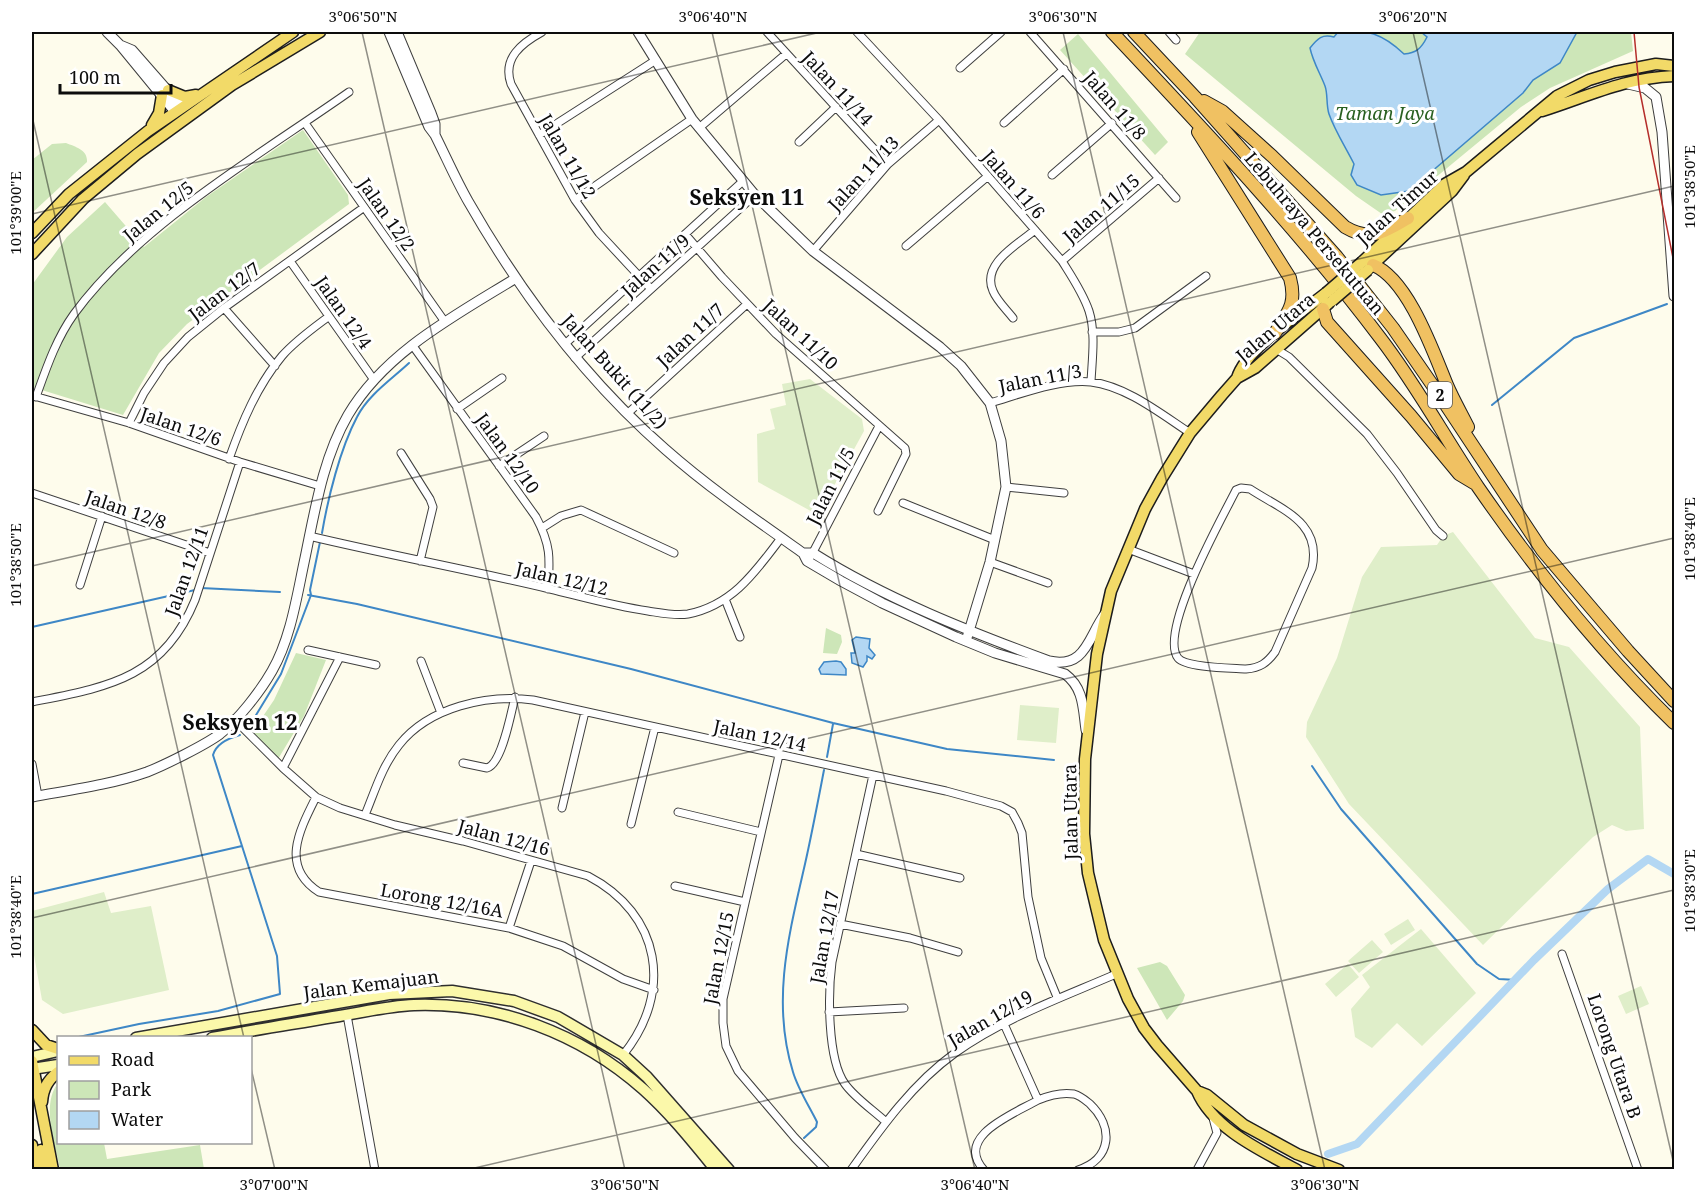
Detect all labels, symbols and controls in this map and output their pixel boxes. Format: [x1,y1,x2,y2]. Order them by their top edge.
text: 3°06'50"N [329,6,398,26]
text: 3°06'40"N [679,6,748,26]
text: 3°06'30"N [1029,6,1098,26]
text: 3°06'20"N [1379,6,1448,26]
street label: Jalan 11/14 [796,45,879,131]
scale bar [60,57,171,95]
text: 100 m [69,65,121,89]
street label: Jalan 11/8 [1078,65,1152,145]
park label: Taman Jaya [1335,101,1435,125]
street label: Jalan 11/12 [534,108,602,203]
street label: Jalan 11/13 [821,130,904,216]
street label: Jalan 11/6 [977,144,1051,224]
text: 101°38'50"E [1679,145,1699,229]
street label: Lebuhraya Persekutuan [1240,146,1391,320]
street label: Jalan Timur [1350,164,1443,251]
street label: Jalan 11/15 [1057,168,1144,249]
text: 101°39'00"E [5,171,25,255]
street label: Jalan 12/2 [353,172,421,255]
street label: Jalan 12/5 [117,175,198,247]
district label: Seksyen 11 [689,183,805,211]
street label: Jalan 11/9 [615,228,694,303]
street label: Jalan 12/7 [182,256,265,326]
street label: Jalan 12/4 [310,270,378,353]
street label: Jalan Utara [1230,287,1320,368]
street label: Jalan 11/10 [758,292,844,375]
street label: Jalan 11/7 [650,298,729,373]
street label: Jalan Bukit (11/2) [556,308,673,434]
street label: Jalan 11/3 [996,358,1083,398]
road number: 2 [1428,382,1452,408]
street label: Jalan 12/6 [136,401,225,451]
street label: Jalan 12/10 [470,407,545,498]
street label: Jalan 11/5 [800,443,860,530]
street label: Jalan 12/8 [81,484,170,534]
text: 101°38'40"E [1679,497,1699,581]
text: 101°38'50"E [5,523,25,607]
street label: Jalan 12/11 [158,523,213,620]
street label: Jalan 12/12 [513,556,610,600]
district label: Seksyen 12 [182,708,298,736]
street label: Jalan 12/14 [711,713,808,757]
street label: Jalan Utara [1057,764,1083,861]
street label: Jalan 12/16 [455,813,553,861]
text: 101°38'30"E [1679,849,1699,933]
text: 101°38'40"E [5,875,25,959]
street label: Lorong 12/16A [379,877,506,923]
street label: Jalan 12/17 [804,889,844,986]
street label: Jalan 12/15 [697,910,739,1007]
street label: Jalan Kemajuan [301,964,440,1004]
street label: Jalan 12/19 [942,984,1037,1052]
street label: Lorong Utara B [1582,990,1648,1122]
legend [57,1036,252,1144]
text: Road [111,1047,154,1071]
text: Park [111,1077,151,1101]
text: Water [111,1107,164,1131]
text: 3°07'00"N [240,1174,309,1194]
text: 3°06'50"N [591,1174,660,1194]
text: 3°06'40"N [941,1174,1010,1194]
text: 3°06'30"N [1291,1174,1360,1194]

